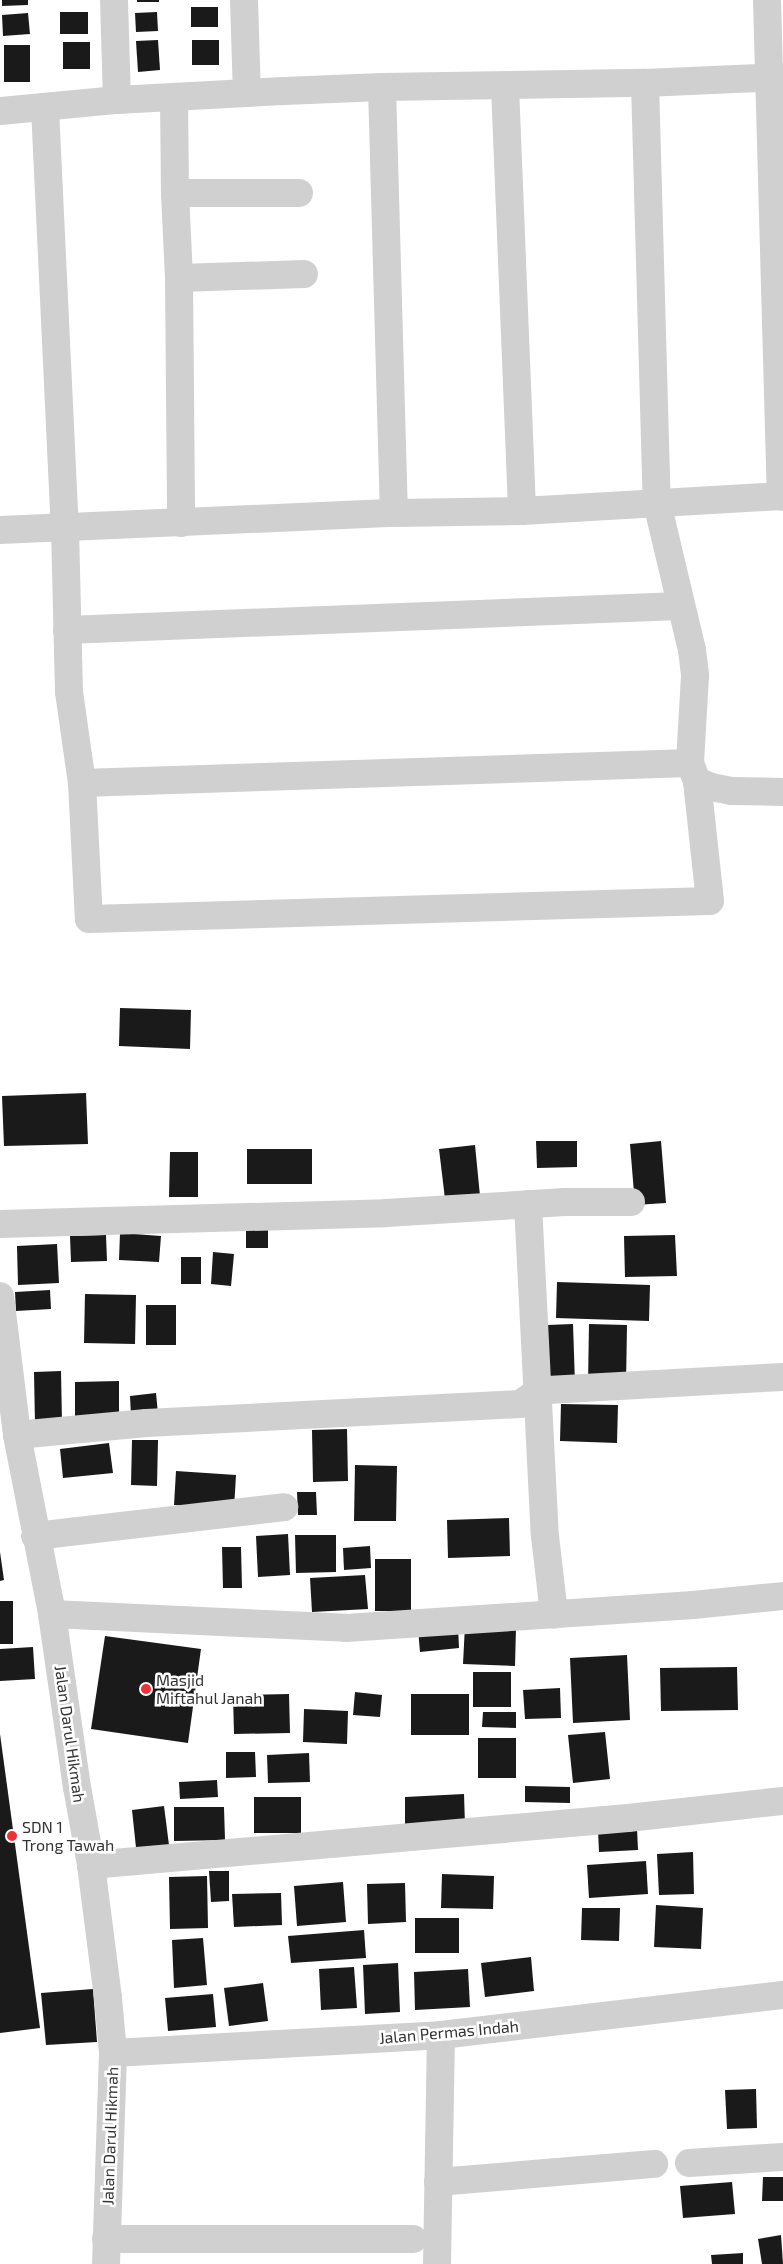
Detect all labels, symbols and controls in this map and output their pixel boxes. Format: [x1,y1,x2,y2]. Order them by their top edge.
street label: Jalan Darul Hikmah [51,1664,89,1804]
place label: Masjid Miftahul Janah [156,1670,263,1708]
marker: Masjid Miftahul Janah [140,1683,152,1695]
place label: SDN 1 Trong Tawah [22,1817,115,1855]
marker: SDN 1 Trong Tawah [6,1830,18,1842]
street label: Jalan Permas Indah [378,2016,520,2048]
street label: Jalan Darul Hikmah [98,2066,122,2206]

